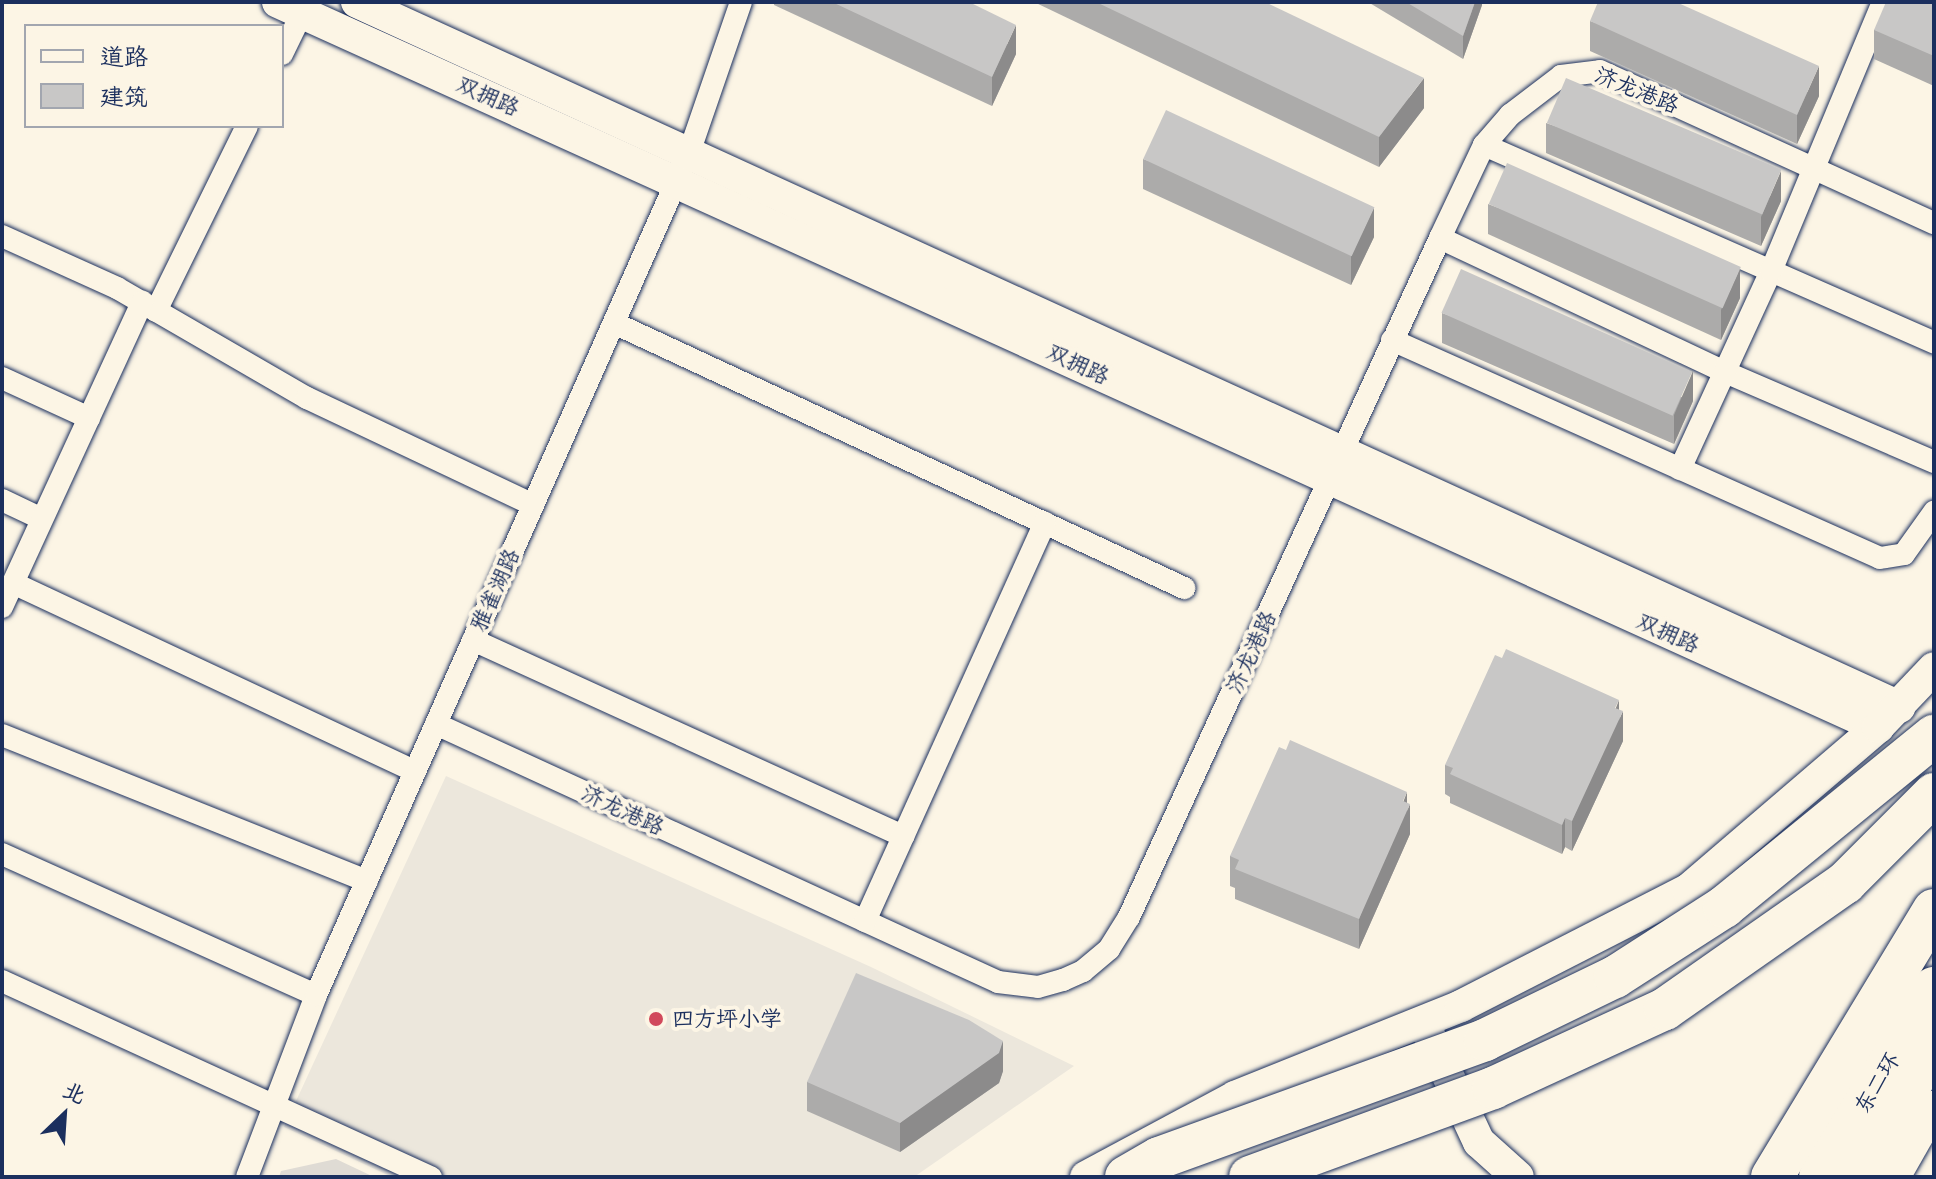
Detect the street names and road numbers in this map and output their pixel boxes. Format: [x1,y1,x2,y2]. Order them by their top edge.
street label: 济龙港路 [1591,61,1683,119]
street label: 双拥路 [452,71,524,121]
street label: 双拥路 [1043,338,1113,390]
street label: 雅雀湖路 [465,544,525,636]
street label: 济龙港路 [1220,607,1282,697]
street label: 双拥路 [1632,608,1704,658]
street label: 济龙港路 [578,779,668,841]
street label: 东二环 [1849,1048,1905,1118]

